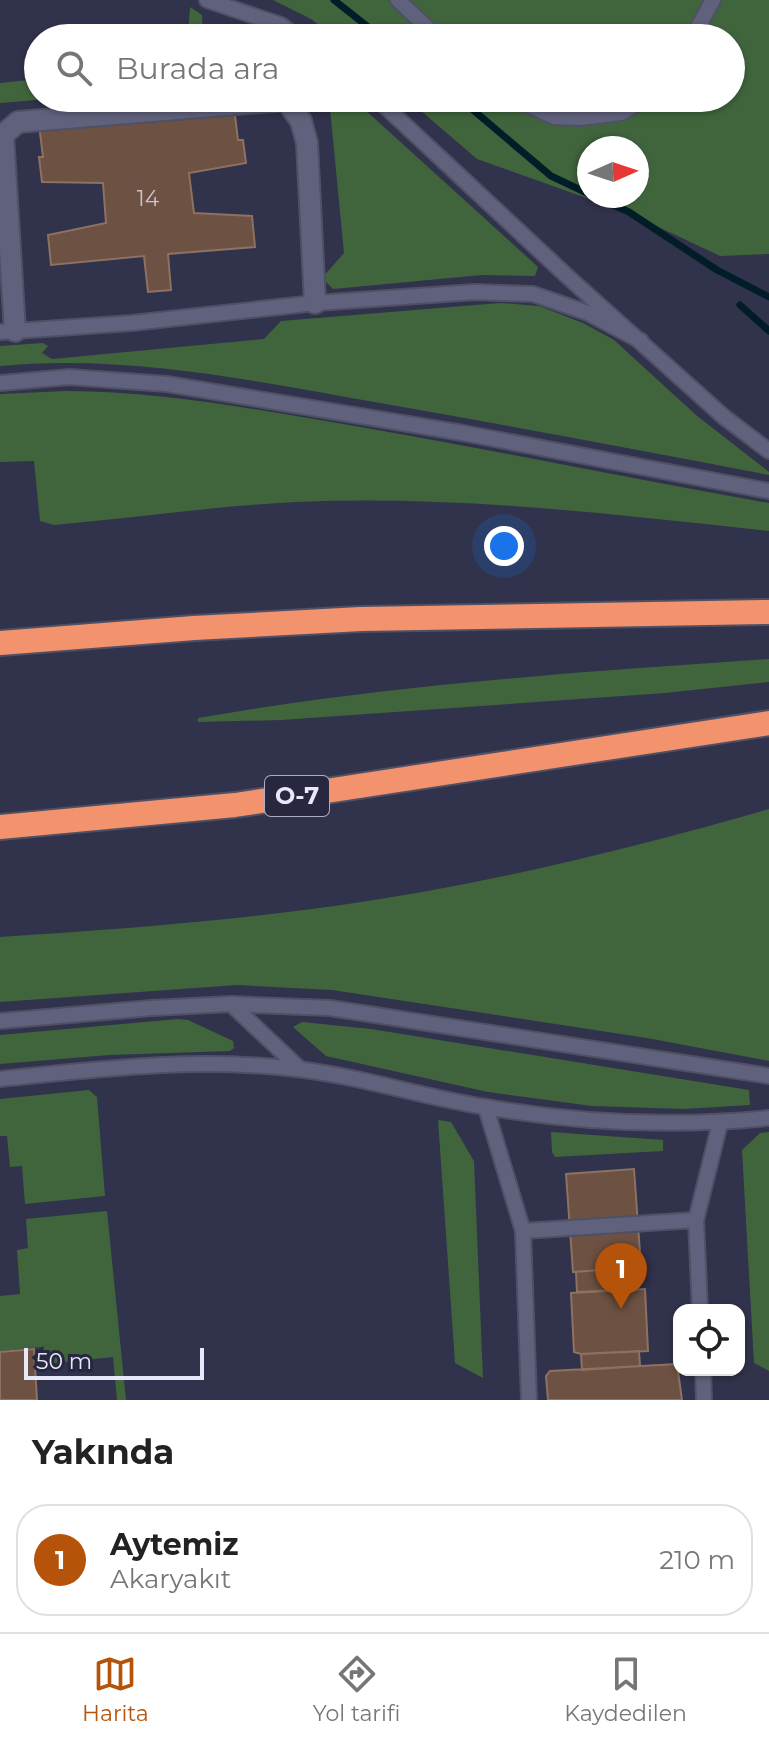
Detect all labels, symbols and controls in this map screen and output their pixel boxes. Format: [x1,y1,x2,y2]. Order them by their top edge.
search box [24,24,745,112]
icon: search [52,46,96,90]
text: Burada ara [116,50,279,87]
north arrow [577,136,649,208]
house number: 14 [137,185,160,212]
your location [484,526,524,566]
road number: O-7 [265,776,329,816]
pin: 1 [595,1243,647,1309]
map controls [673,1304,745,1376]
button: locate [673,1304,745,1376]
scale bar [24,1344,204,1380]
text: 50 m [36,1348,92,1375]
text: Yakında [32,1431,174,1473]
text: Aytemiz [110,1526,239,1563]
text: 1 [55,1544,65,1576]
text: 210 m [659,1544,735,1576]
text: Akaryakıt [110,1563,231,1595]
tab: Harita [82,1652,149,1727]
tab: Yol tarifi [313,1652,400,1727]
tab: Kaydedilen [564,1652,687,1727]

